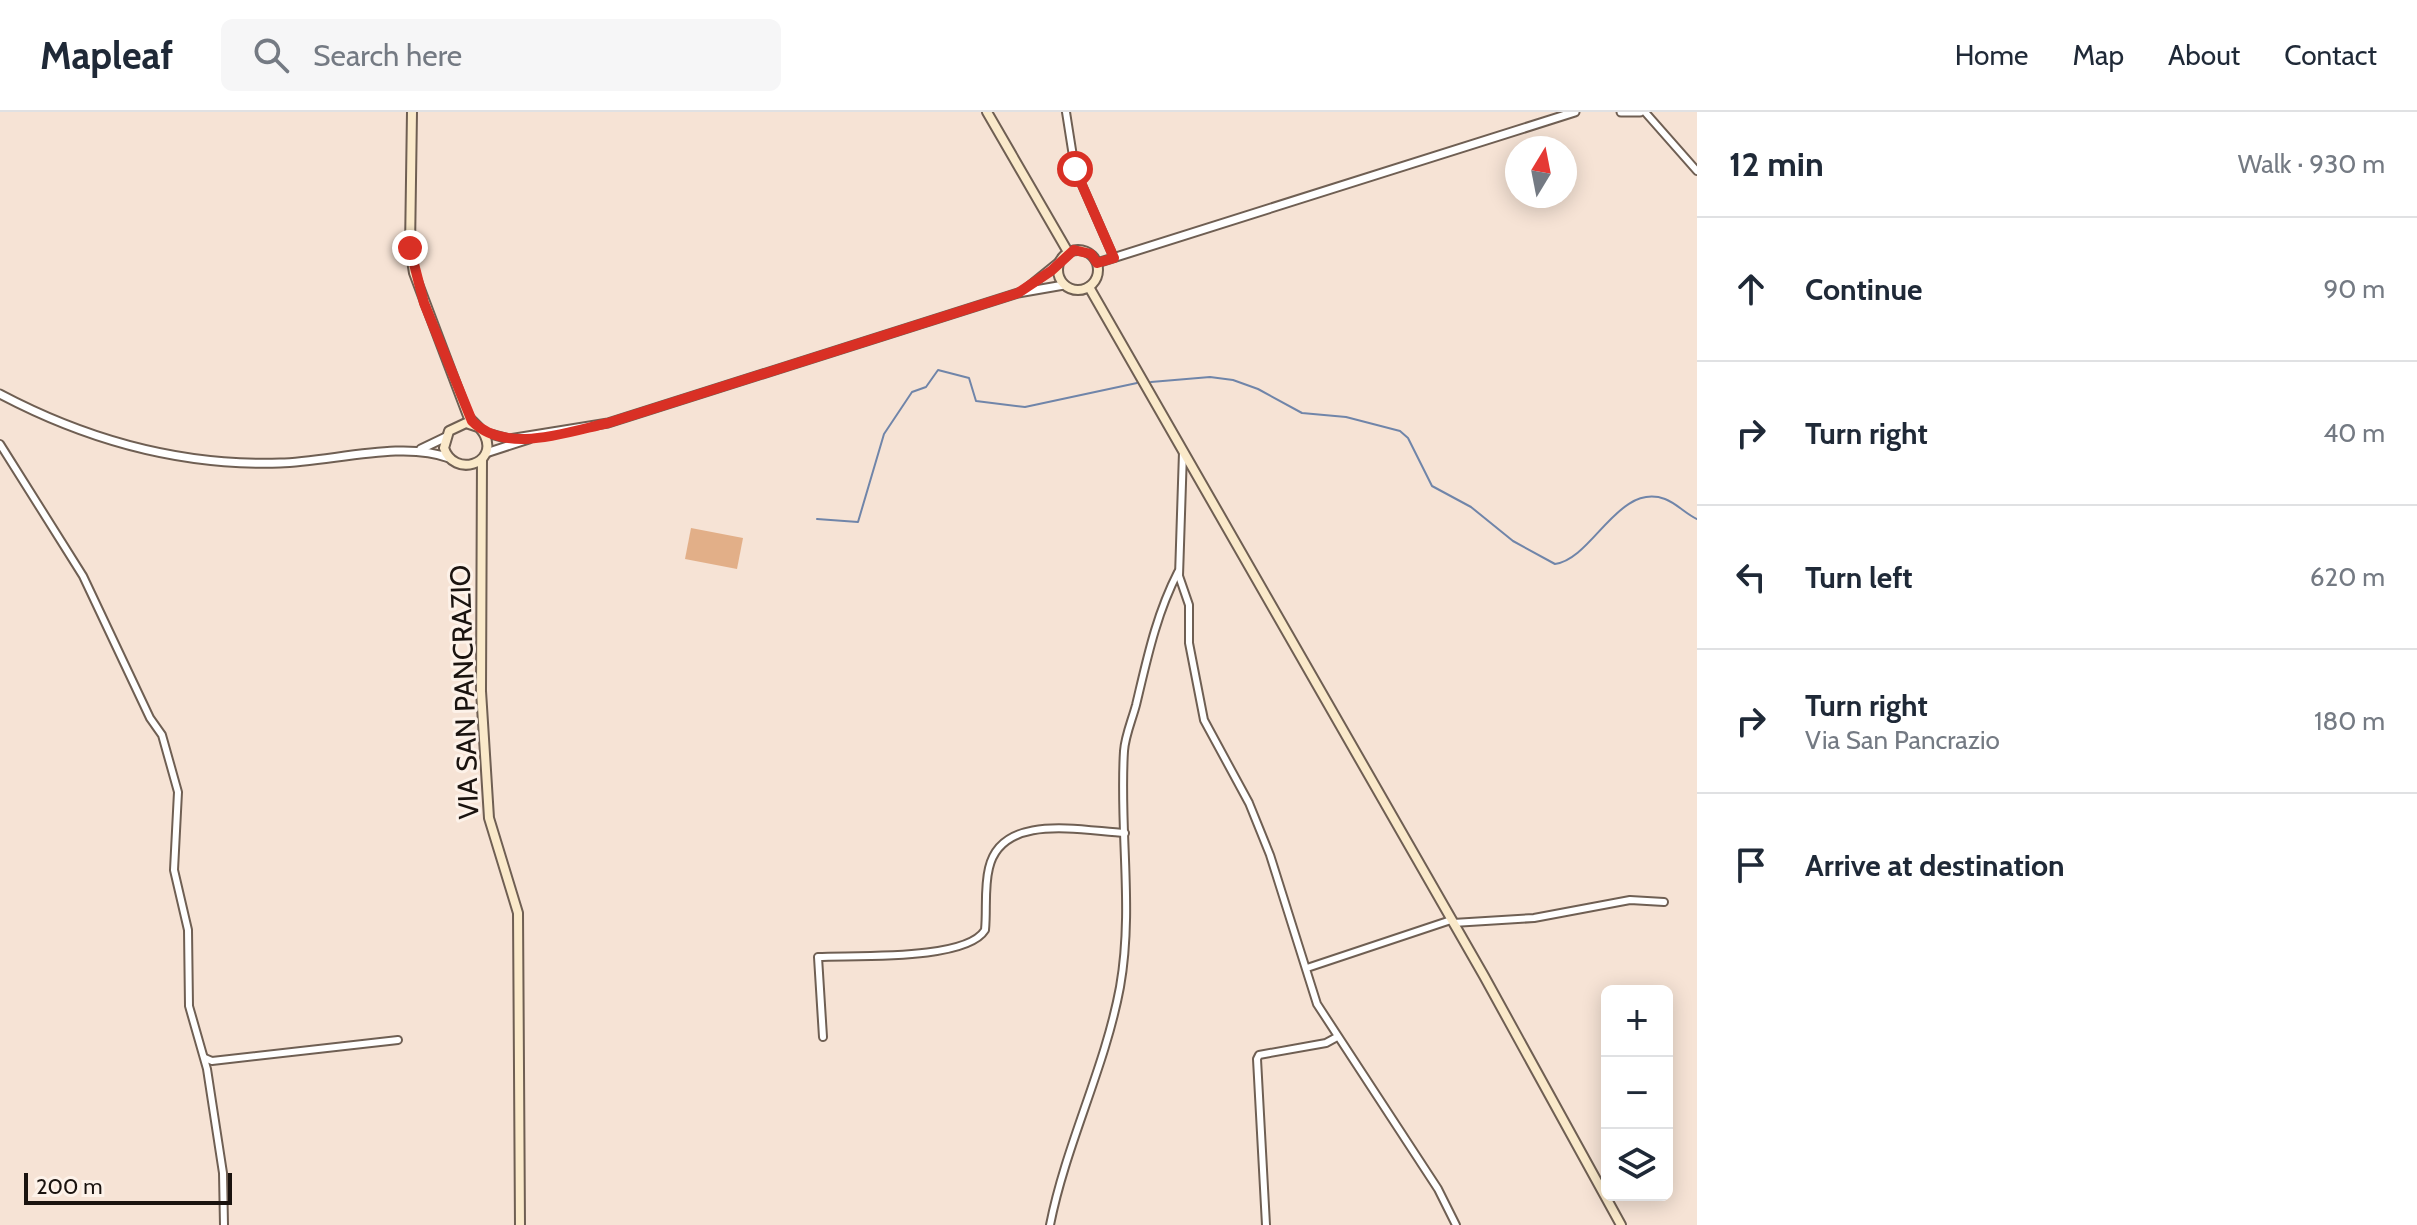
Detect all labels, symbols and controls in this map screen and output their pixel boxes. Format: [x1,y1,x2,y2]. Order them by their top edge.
search box [221,19,781,91]
text: Mapleaf [40,32,173,79]
icon: search [249,33,293,77]
text: Search here [313,37,462,74]
text: Home [1955,38,2028,72]
text: Map [2072,38,2124,72]
text: About [2168,38,2240,72]
text: Contact [2284,38,2377,72]
north arrow [1505,136,1577,208]
text: 12 min [1729,143,1824,185]
text: Walk · 930 m [2238,148,2385,180]
route start [1057,151,1093,187]
route end [392,230,428,266]
icon: ahead [1729,267,1773,311]
text: Continue [1805,271,1922,308]
text: 90 m [2323,273,2385,305]
icon: right [1729,411,1773,455]
text: Turn right [1805,415,1928,452]
text: 40 m [2323,417,2385,449]
icon: left [1729,555,1773,599]
text: Turn left [1805,559,1913,596]
text: 620 m [2310,561,2385,593]
street label: VIA SAN PANCRAZIO [443,564,485,820]
text: Turn right [1805,687,1928,724]
icon: right [1729,699,1773,743]
text: 180 m [2314,705,2385,737]
text: Via San Pancrazio [1805,724,2000,756]
icon: arrive [1729,843,1773,887]
text: Arrive at destination [1805,847,2065,884]
map controls [1601,985,1673,1201]
button: + [1601,985,1673,1057]
button: − [1601,1057,1673,1129]
button: layers [1601,1129,1673,1201]
scale bar [24,1169,232,1205]
text: 200 m [36,1173,102,1200]

